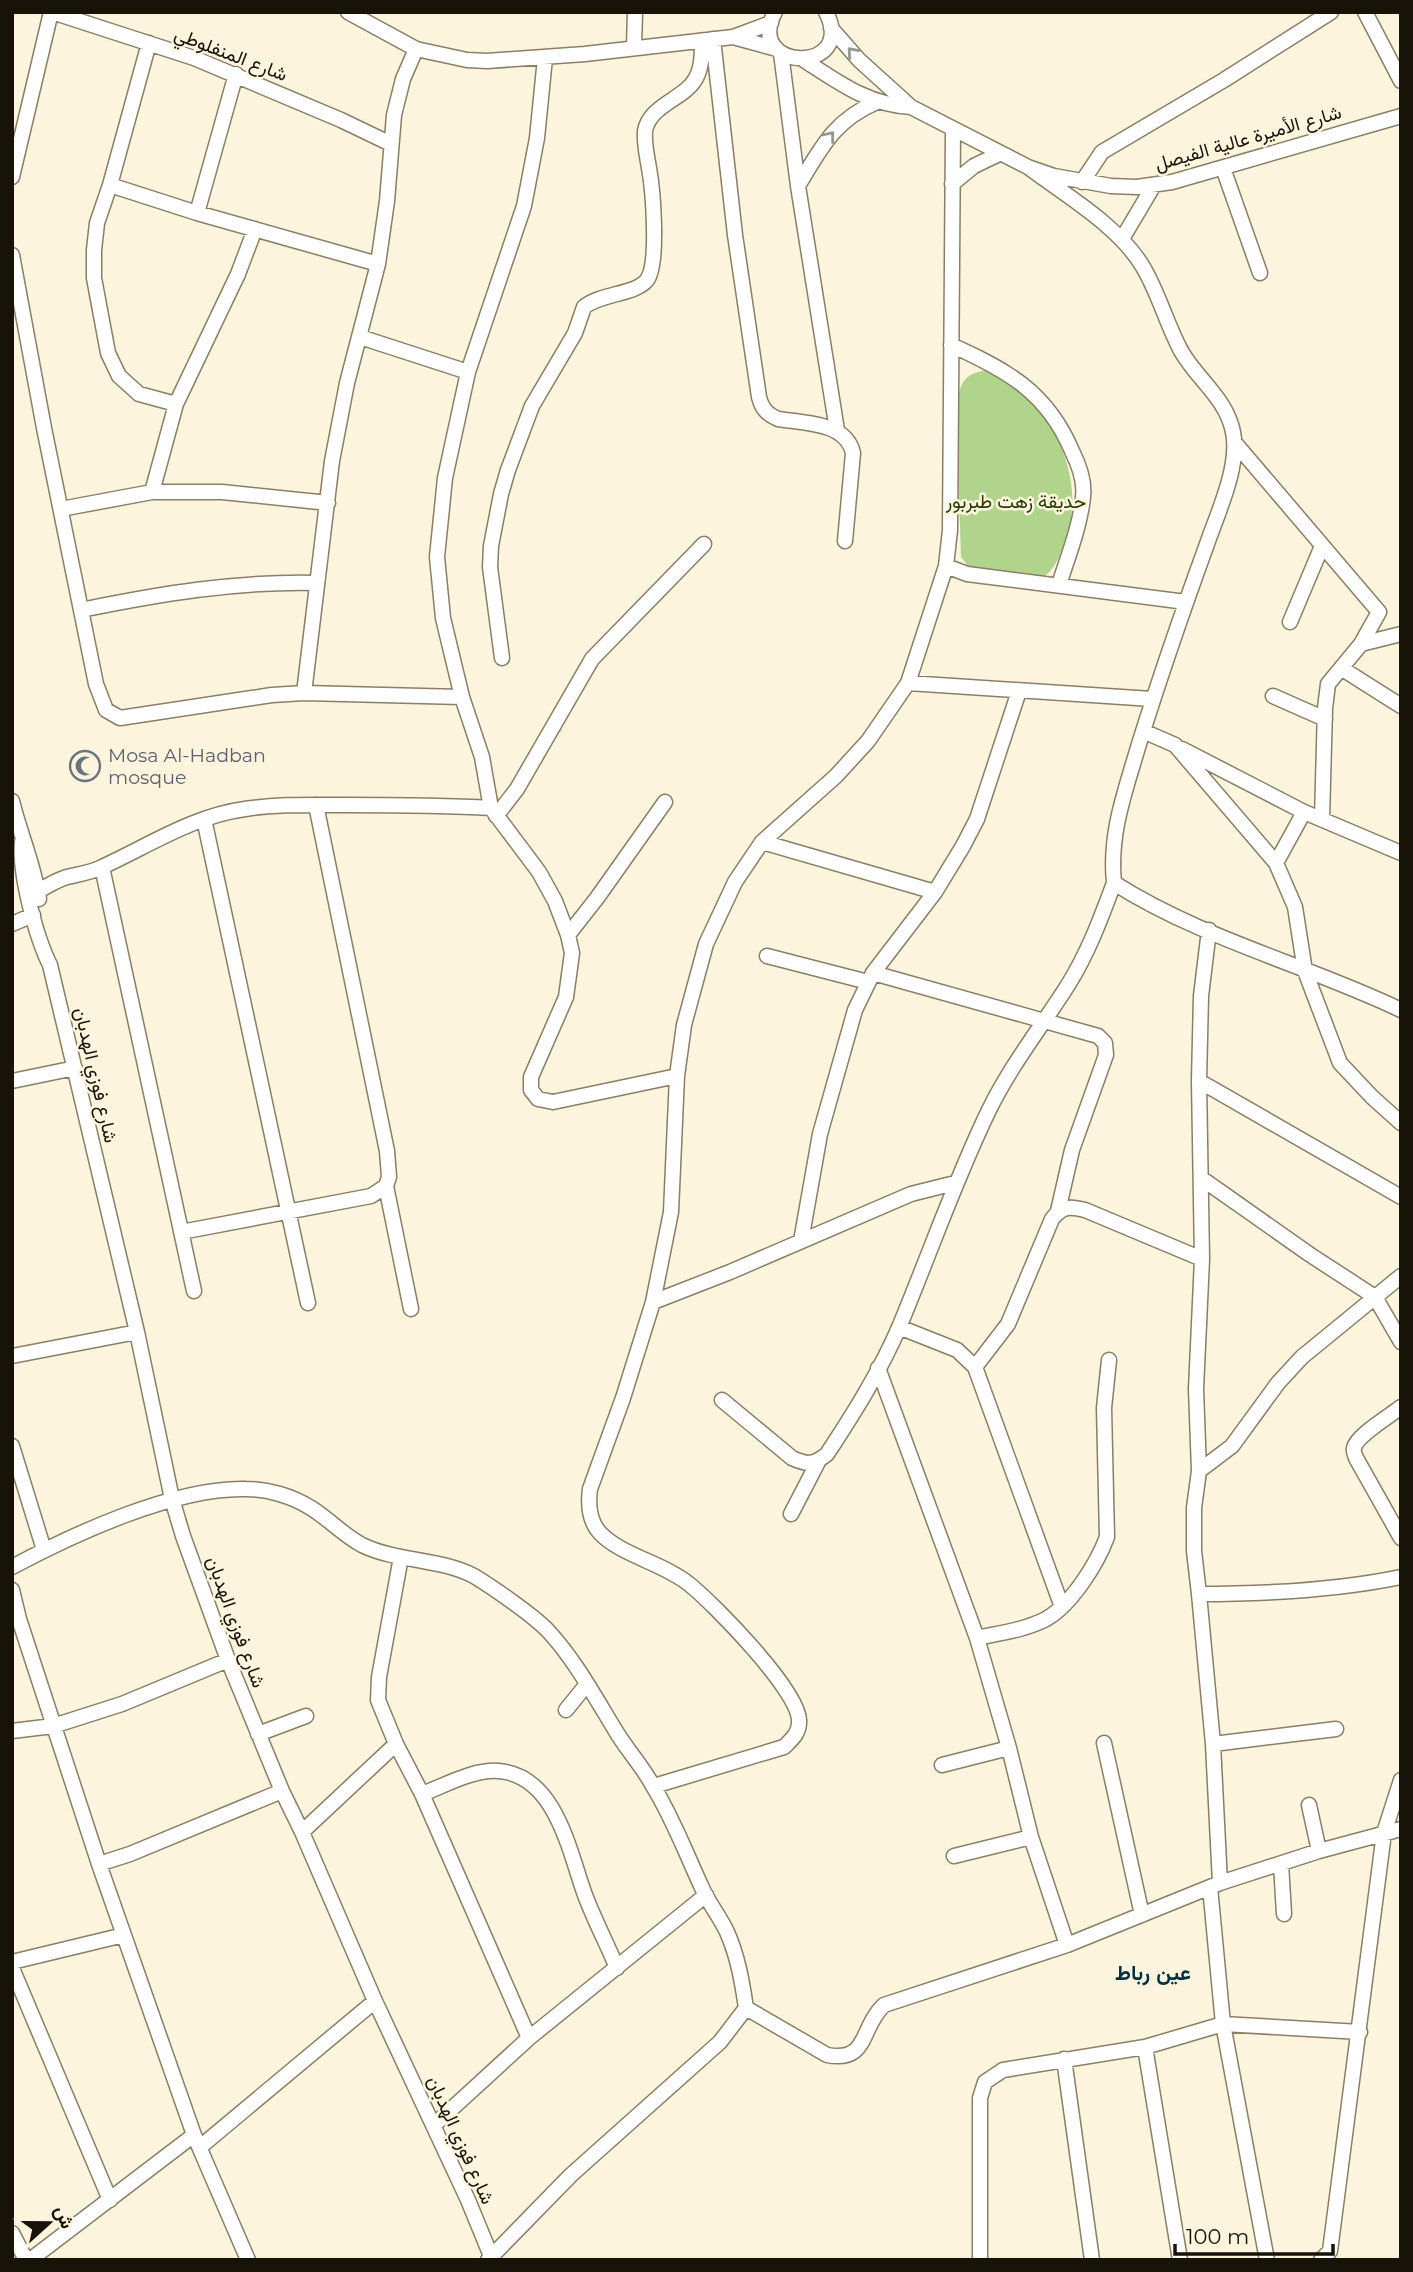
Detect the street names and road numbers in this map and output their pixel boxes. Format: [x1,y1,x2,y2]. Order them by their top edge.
street label: شارع المنفلوطي [170,22,291,90]
street label: شارع الأميرة عالية الفيصل [1152,100,1344,177]
street label: شارع فوزي الهدبان [65,1005,123,1146]
street label: شارع فوزي الهدبان [198,1553,270,1692]
street label: شارع فوزي الهدبان [419,2072,500,2209]

